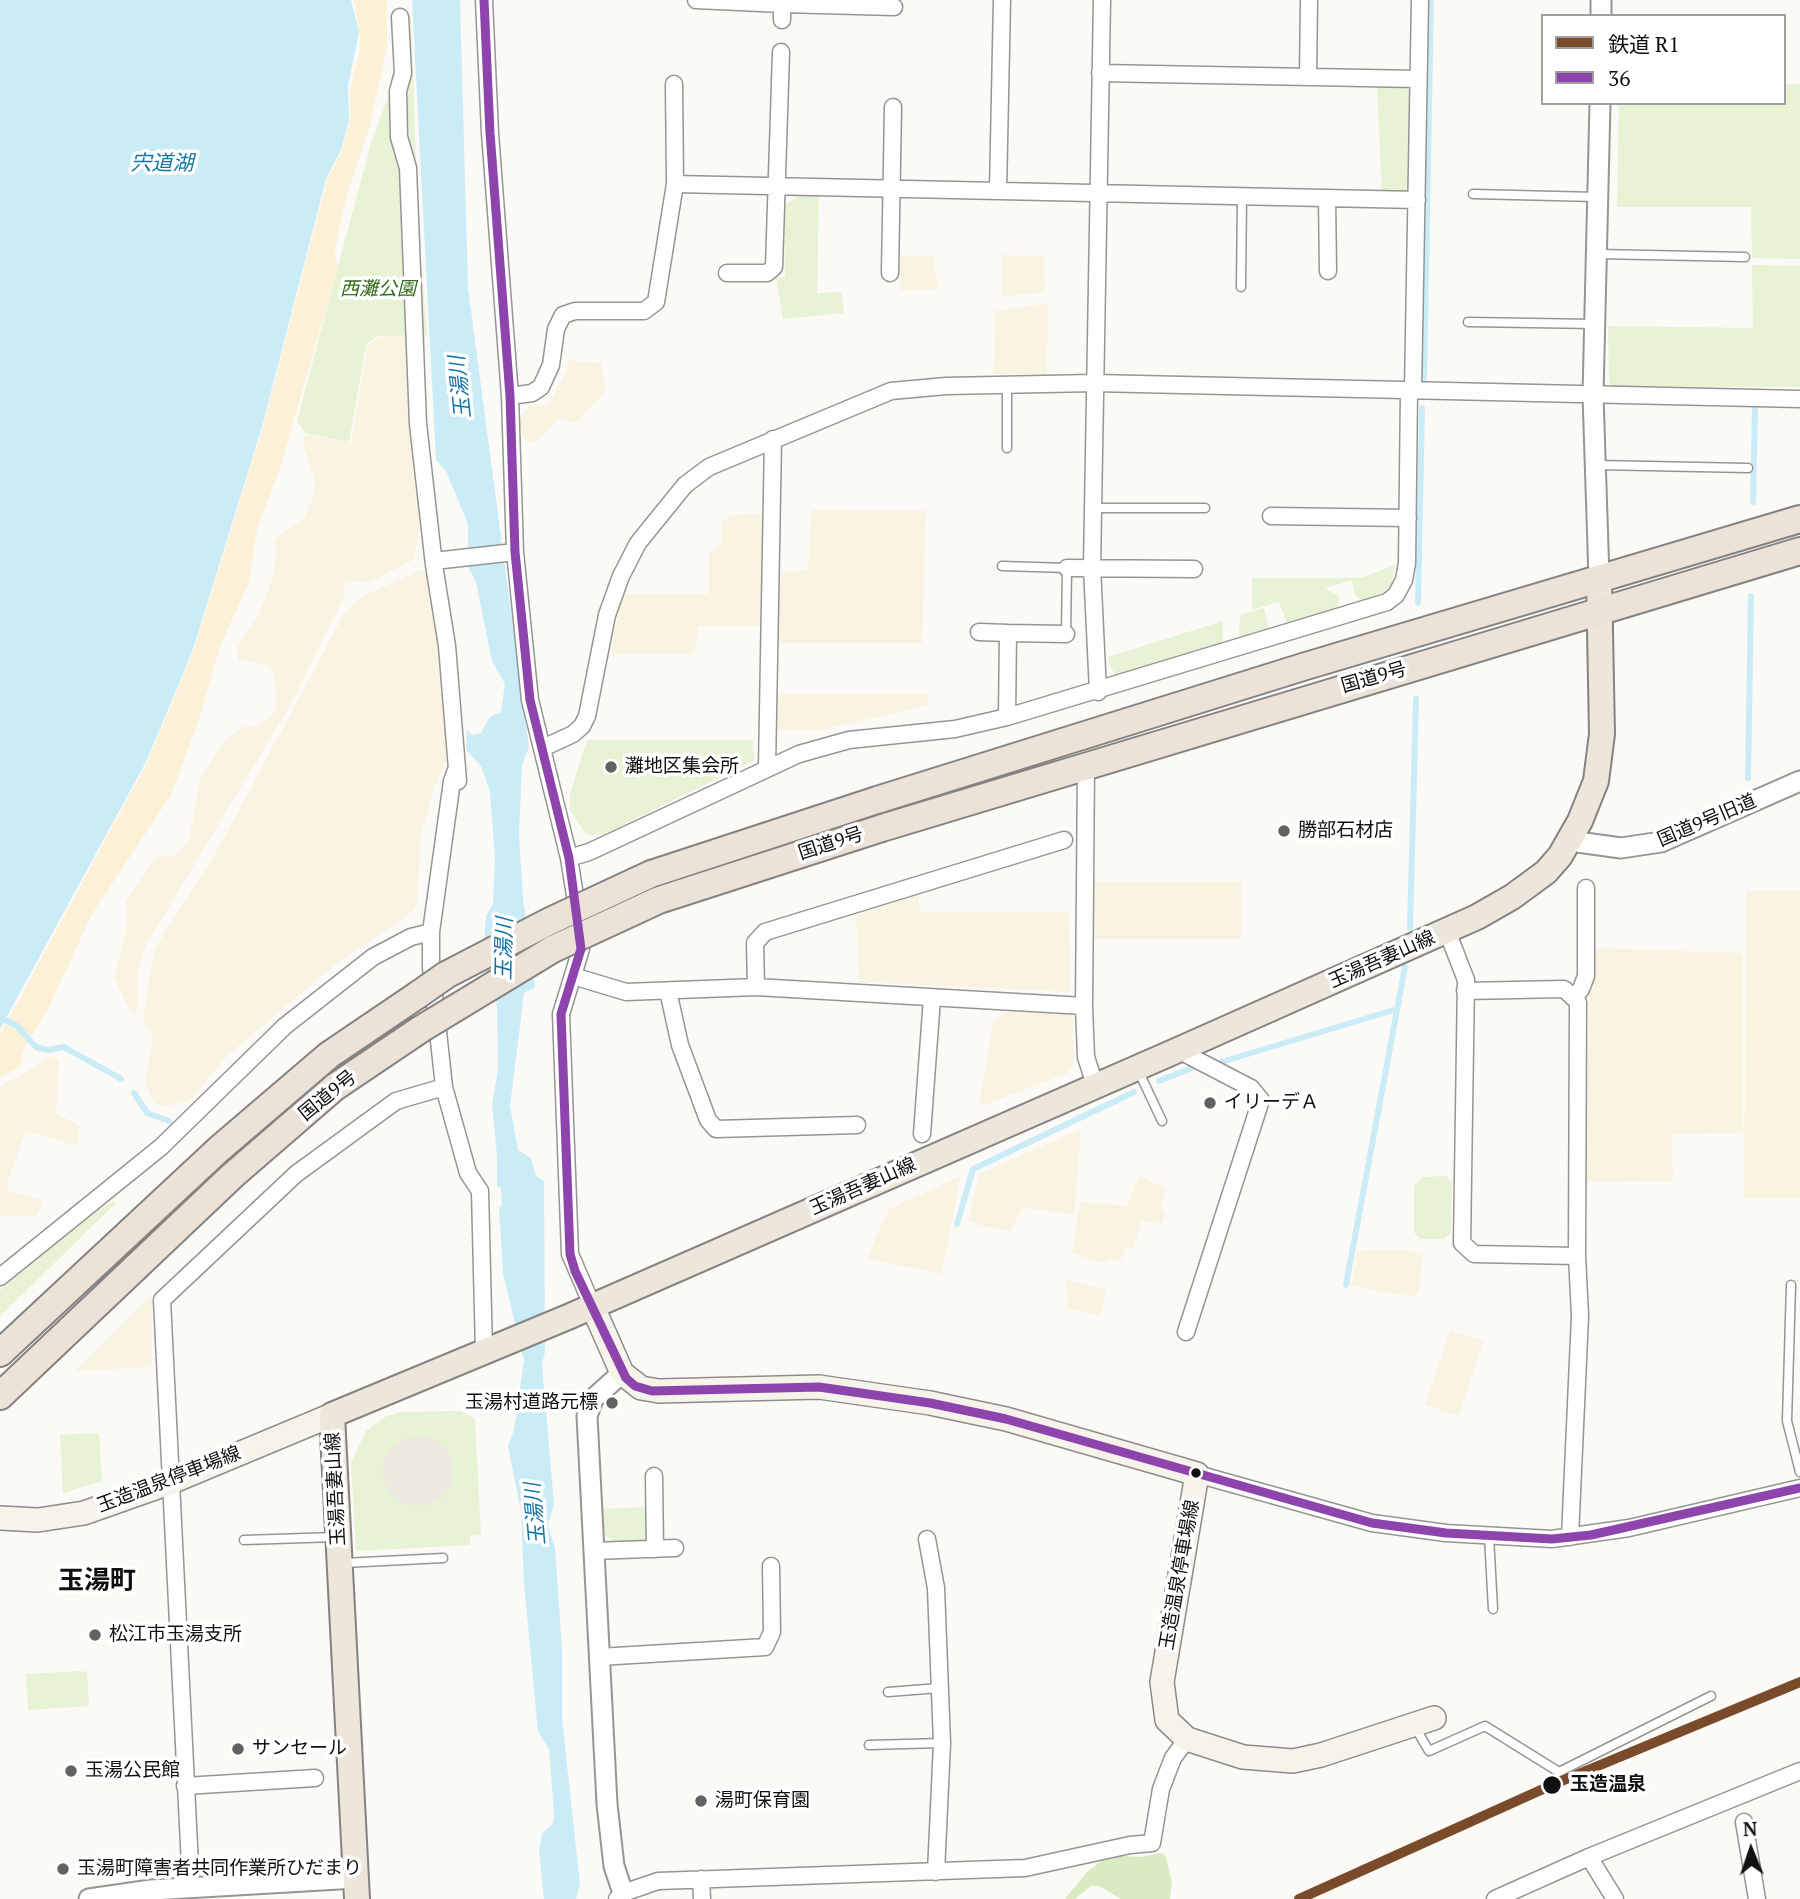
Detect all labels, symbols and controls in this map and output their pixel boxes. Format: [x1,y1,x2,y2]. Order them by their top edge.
legend [1541,14,1786,105]
text: 鉄道 R1 [1608,30,1680,58]
text: 36 [1608,64,1630,92]
water label: 宍道湖 [131,151,193,177]
park label: 西灘公園 [340,279,416,301]
water label: 玉湯川 [445,354,477,420]
street label: 国道9号 [1339,658,1409,698]
place label: 灘地区集会所 [625,756,739,778]
marker: 灘地区集会所 [603,759,619,775]
street label: 国道9号旧道 [1654,790,1760,852]
place label: 勝部石材店 [1298,820,1393,842]
street label: 国道9号 [796,823,866,865]
marker: 勝部石材店 [1276,823,1292,839]
water label: 玉湯川 [492,917,518,981]
street label: 玉湯吾妻山線 [1325,926,1439,994]
street label: 国道9号 [295,1066,361,1126]
place label: イリーデＡ [1224,1092,1319,1114]
marker: イリーデＡ [1202,1095,1218,1111]
street label: 玉湯吾妻山線 [806,1153,920,1221]
place label: 玉湯村道路元標 [465,1392,598,1414]
marker: 玉湯村道路元標 [604,1395,620,1411]
street label: 玉湯吾妻山線 [322,1431,350,1547]
street label: 玉造温泉停車場線 [94,1442,244,1518]
unlabelled marker [1189,1466,1203,1480]
water label: 玉湯川 [521,1482,551,1546]
street label: 玉造温泉停車場線 [1156,1498,1204,1652]
district label: 玉湯町 [58,1566,136,1598]
place label: 松江市玉湯支所 [109,1624,242,1646]
marker: 松江市玉湯支所 [87,1627,103,1643]
place label: サンセール [252,1738,347,1760]
marker: サンセール [230,1741,246,1757]
place label: 玉湯公民館 [85,1760,180,1782]
marker: 玉湯公民館 [63,1763,79,1779]
marker: 玉造温泉 [1541,1774,1563,1796]
place label: 玉造温泉 [1570,1774,1646,1796]
place label: 湯町保育園 [715,1790,810,1812]
marker: 湯町保育園 [693,1793,709,1809]
north arrow [1716,1815,1786,1885]
text: N [1743,1816,1758,1841]
place label: 玉湯町障害者共同作業所ひだまり [77,1858,362,1880]
marker: 玉湯町障害者共同作業所ひだまり [55,1861,71,1877]

